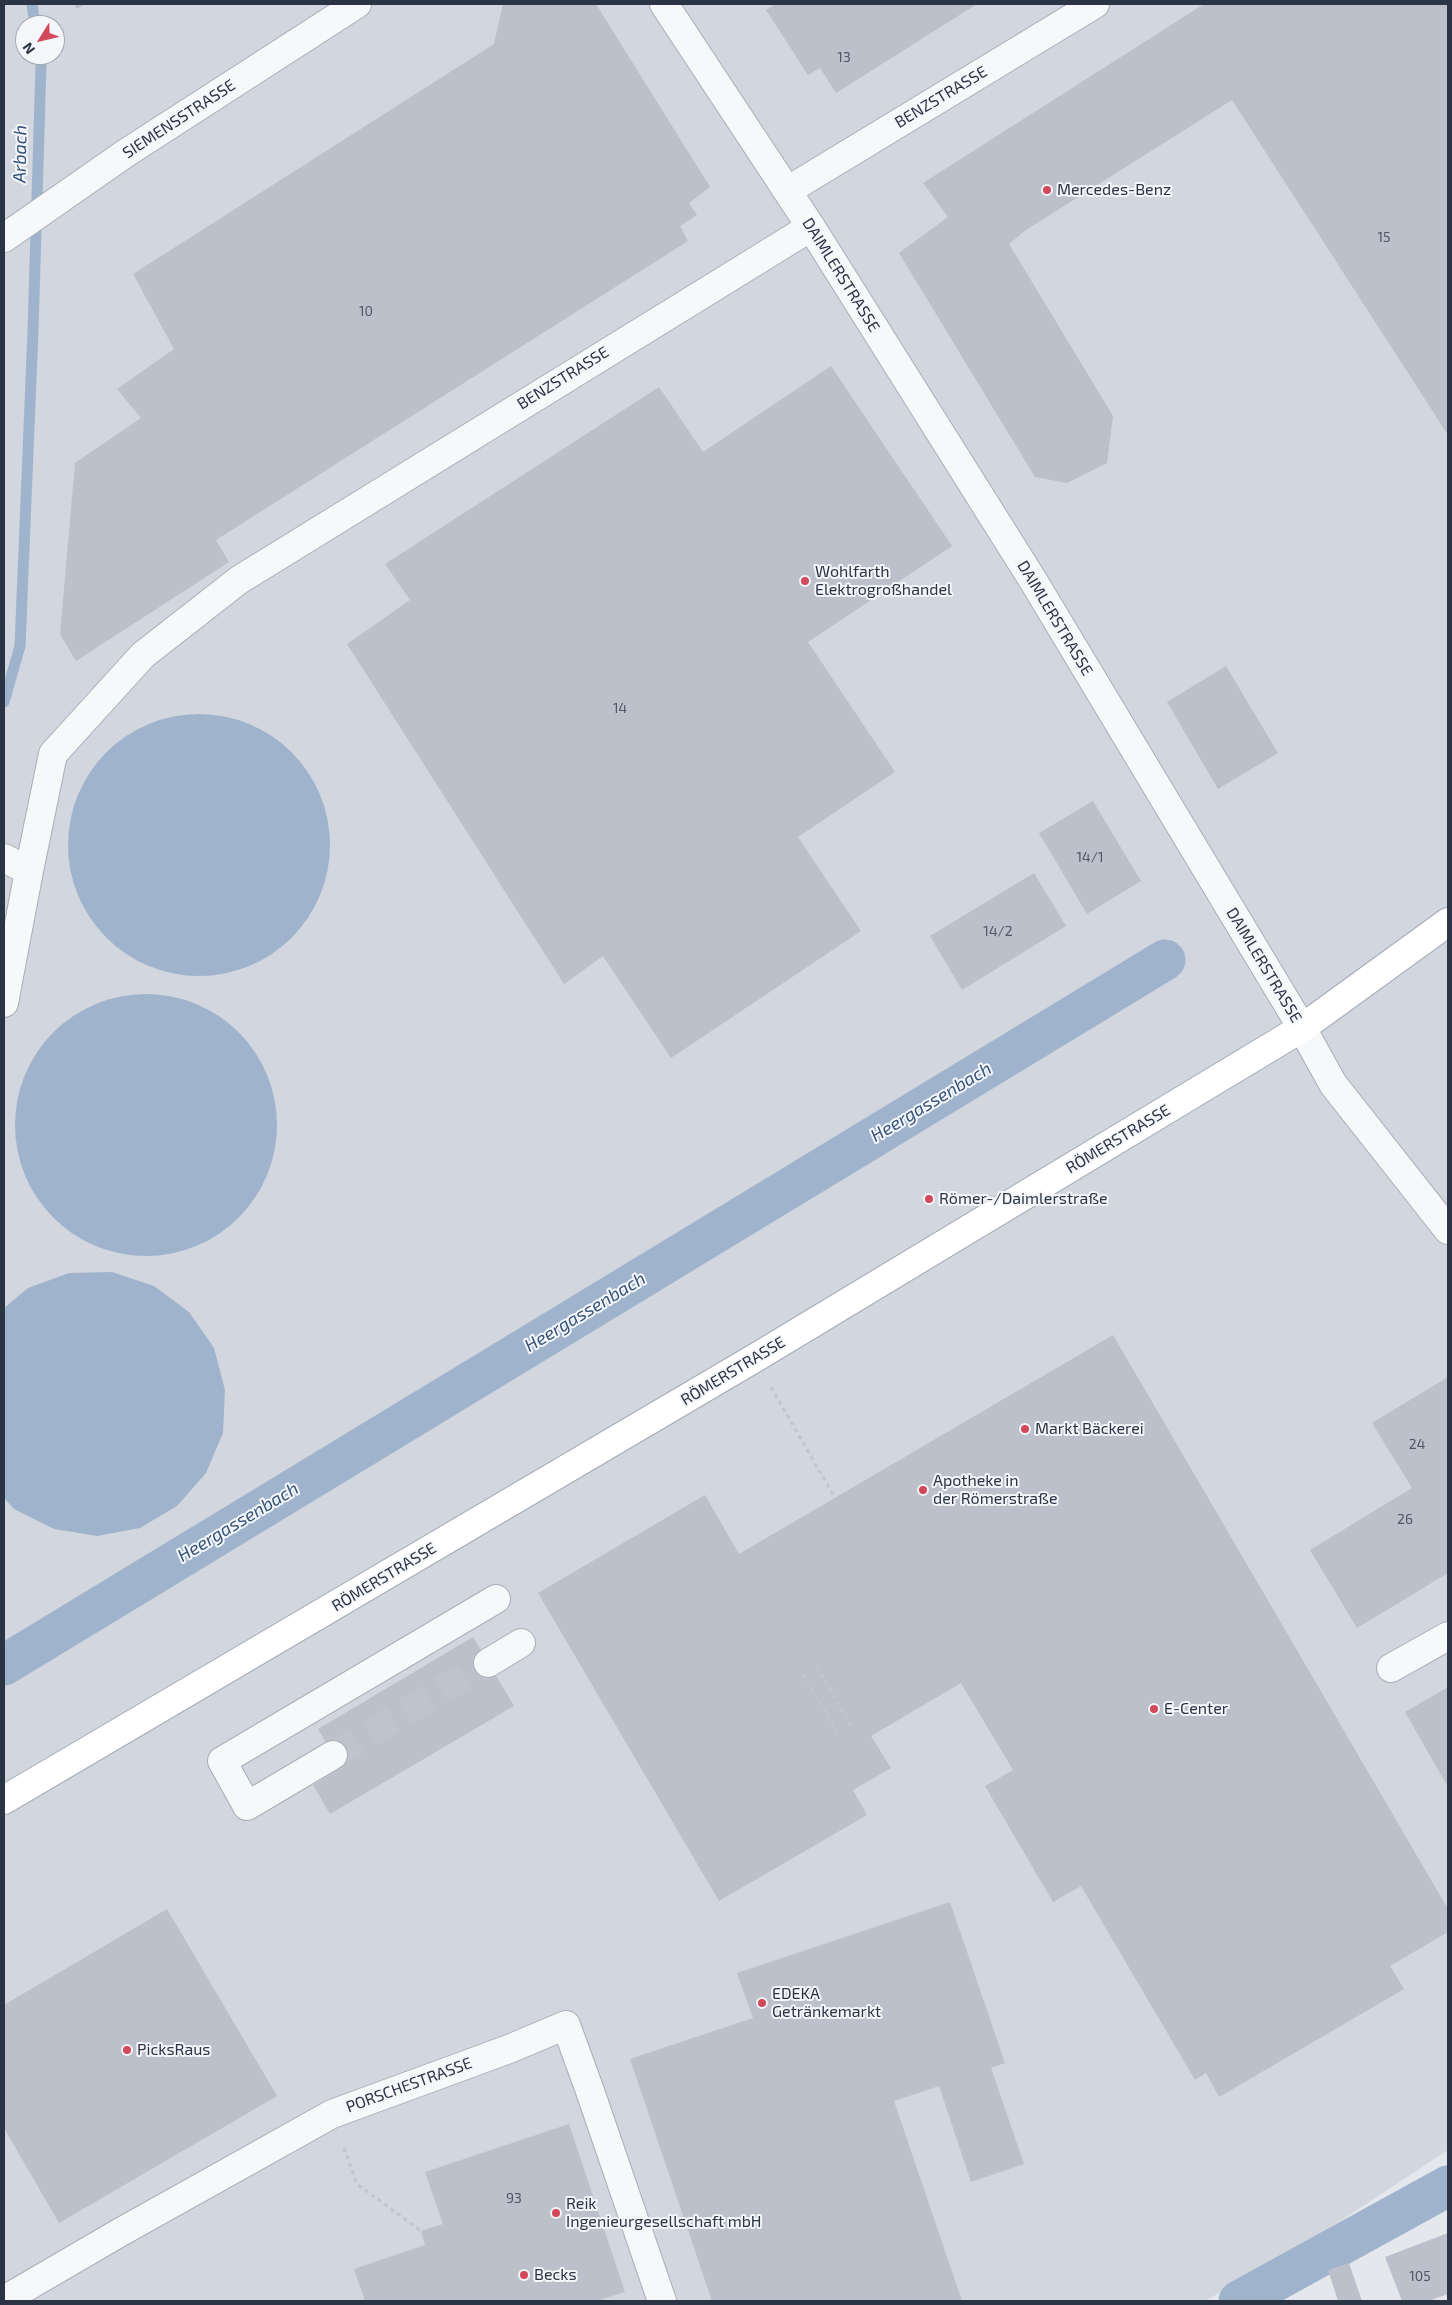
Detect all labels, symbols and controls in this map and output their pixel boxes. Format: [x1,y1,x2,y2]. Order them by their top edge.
north arrow [15,15,65,65]
text: N [18,39,38,58]
house number: 13 [837,49,851,65]
street label: BENZSTRASSE [891,62,991,132]
street label: SIEMENSSTRASSE [119,75,239,163]
water label: Arbach [9,125,31,183]
place label: Mercedes-Benz [1057,180,1171,200]
marker: Mercedes-Benz [1041,184,1053,196]
street label: DAIMLERSTRASSE [798,214,884,336]
house number: 15 [1377,229,1391,245]
house number: 10 [359,303,373,319]
street label: BENZSTRASSE [514,342,612,414]
street label: DAIMLERSTRASSE [1013,557,1097,679]
place label: Wohlfarth Elektrogroßhandel [815,562,952,600]
marker: Wohlfarth Elektrogroßhandel [799,575,811,587]
house number: 14 [613,700,627,716]
house number: 14/1 [1077,849,1103,865]
street label: DAIMLERSTRASSE [1222,904,1306,1026]
house number: 14/2 [983,923,1013,939]
water label: Heergassenbach [867,1057,995,1147]
street label: RÖMERSTRASSE [1062,1100,1174,1178]
place label: Römer-/Daimlerstraße [939,1189,1108,1209]
marker: Römer-/Daimlerstraße [923,1193,935,1205]
water label: Heergassenbach [521,1267,649,1357]
street label: RÖMERSTRASSE [677,1332,789,1410]
place label: Markt Bäckerei [1035,1419,1144,1439]
marker: Markt Bäckerei [1019,1423,1031,1435]
house number: 24 [1409,1436,1425,1452]
place label: Apotheke in der Römerstraße [933,1471,1057,1509]
water label: Heergassenbach [174,1477,302,1567]
marker: Apotheke in der Römerstraße [917,1484,929,1496]
house number: 26 [1397,1511,1413,1527]
street label: RÖMERSTRASSE [328,1538,440,1616]
place label: E-Center [1164,1699,1228,1719]
marker: E-Center [1148,1703,1160,1715]
place label: EDEKA Getränkemarkt [772,1984,881,2022]
marker: EDEKA Getränkemarkt [756,1997,768,2009]
place label: PicksRaus [137,2040,210,2060]
marker: PicksRaus [121,2044,133,2056]
street label: PORSCHESTRASSE [343,2053,475,2117]
house number: 93 [506,2190,522,2206]
place label: Reik Ingenieurgesellschaft mbH [566,2194,762,2232]
marker: Reik Ingenieurgesellschaft mbH [550,2207,562,2219]
place label: Becks [534,2265,577,2285]
house number: 105 [1409,2268,1431,2284]
marker: Becks [518,2269,530,2281]

